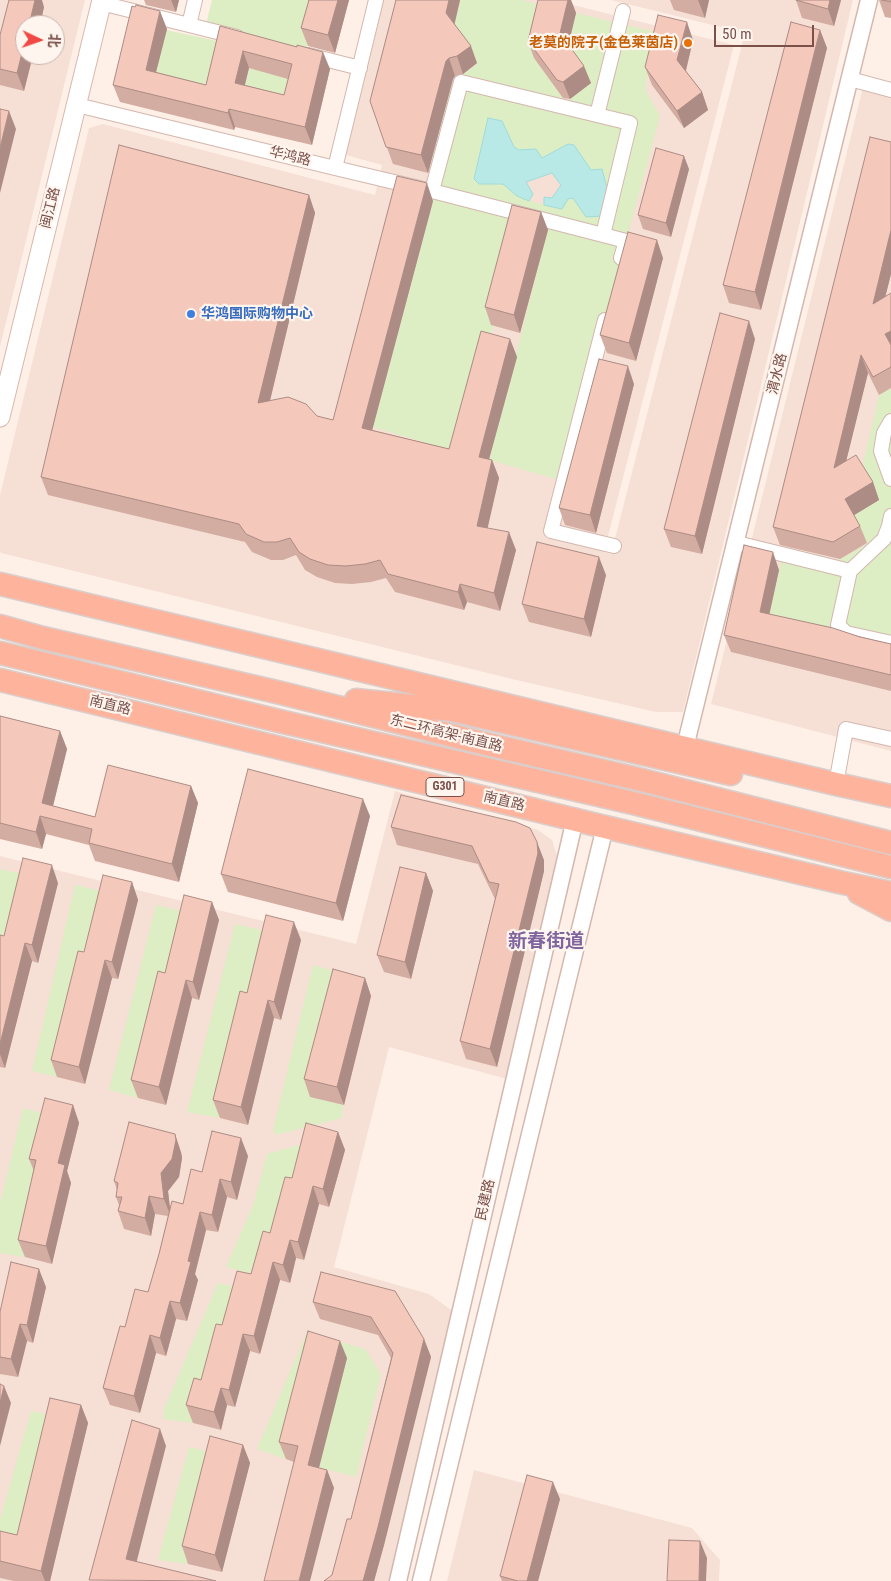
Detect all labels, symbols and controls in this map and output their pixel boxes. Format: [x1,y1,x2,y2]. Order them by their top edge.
north arrow [15,15,65,65]
scale bar [716,15,816,47]
text: 50 m [722,25,752,43]
text: 北 [46,33,62,48]
place label: 老莫的院子(金色莱茵店) [529,35,678,51]
marker: 老莫的院子(金色莱茵店) [682,37,694,49]
street label: 华鸿路 [268,144,312,170]
street label: 闽江路 [38,186,64,230]
place label: 华鸿国际购物中心 [201,306,313,322]
marker: 华鸿国际购物中心 [185,308,197,320]
street label: 渭水路 [765,352,791,396]
street label: 南直路 [88,693,132,719]
street label: 东二环高架-南直路 [388,712,504,756]
road number: G301 [426,778,464,796]
street label: 南直路 [482,789,526,815]
district label: 新春街道 [508,931,584,953]
street label: 民建路 [473,1178,499,1222]

